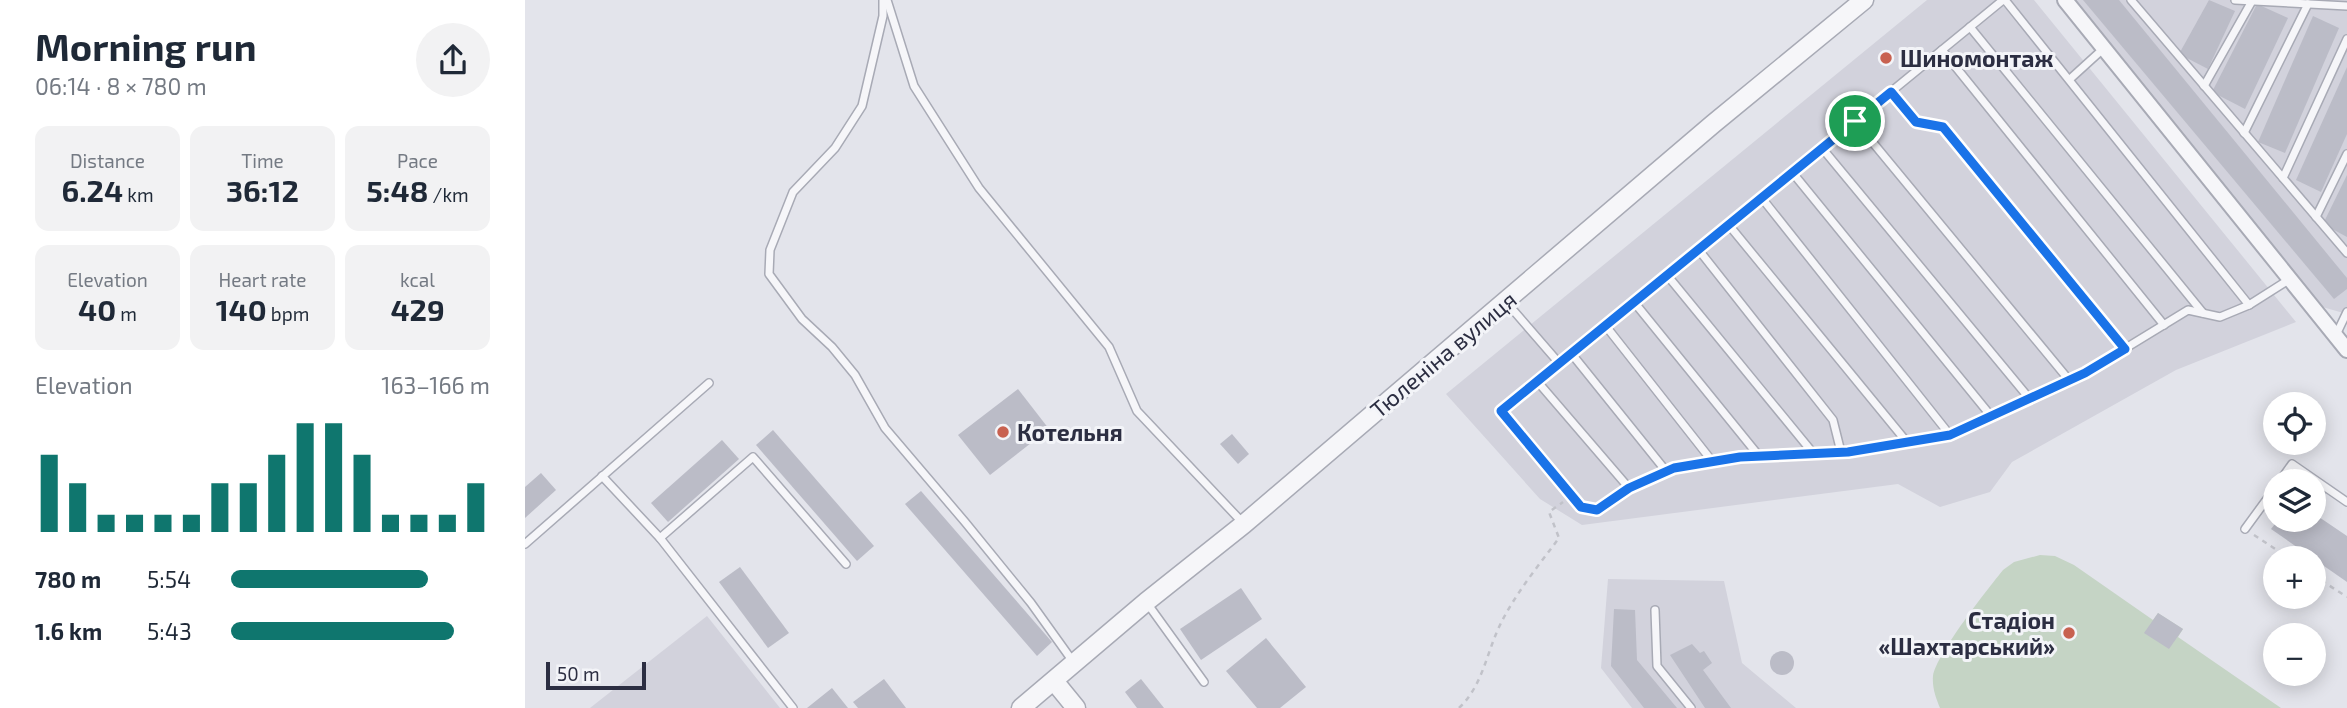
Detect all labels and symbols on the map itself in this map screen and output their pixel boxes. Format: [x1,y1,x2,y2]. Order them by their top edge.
place label: Шиномонтаж [1900,44,2053,72]
marker: Шиномонтаж [1878,50,1894,66]
pin [1825,91,1885,151]
street label: Тюленіна вулиця [1364,285,1522,424]
place label: Котельня [1017,418,1123,446]
marker: Котельня [995,424,1011,440]
place label: Стадіон «Шахтарський» [1878,606,2055,660]
marker: Стадіон «Шахтарський» [2061,625,2077,641]
scale bar [546,659,646,691]

